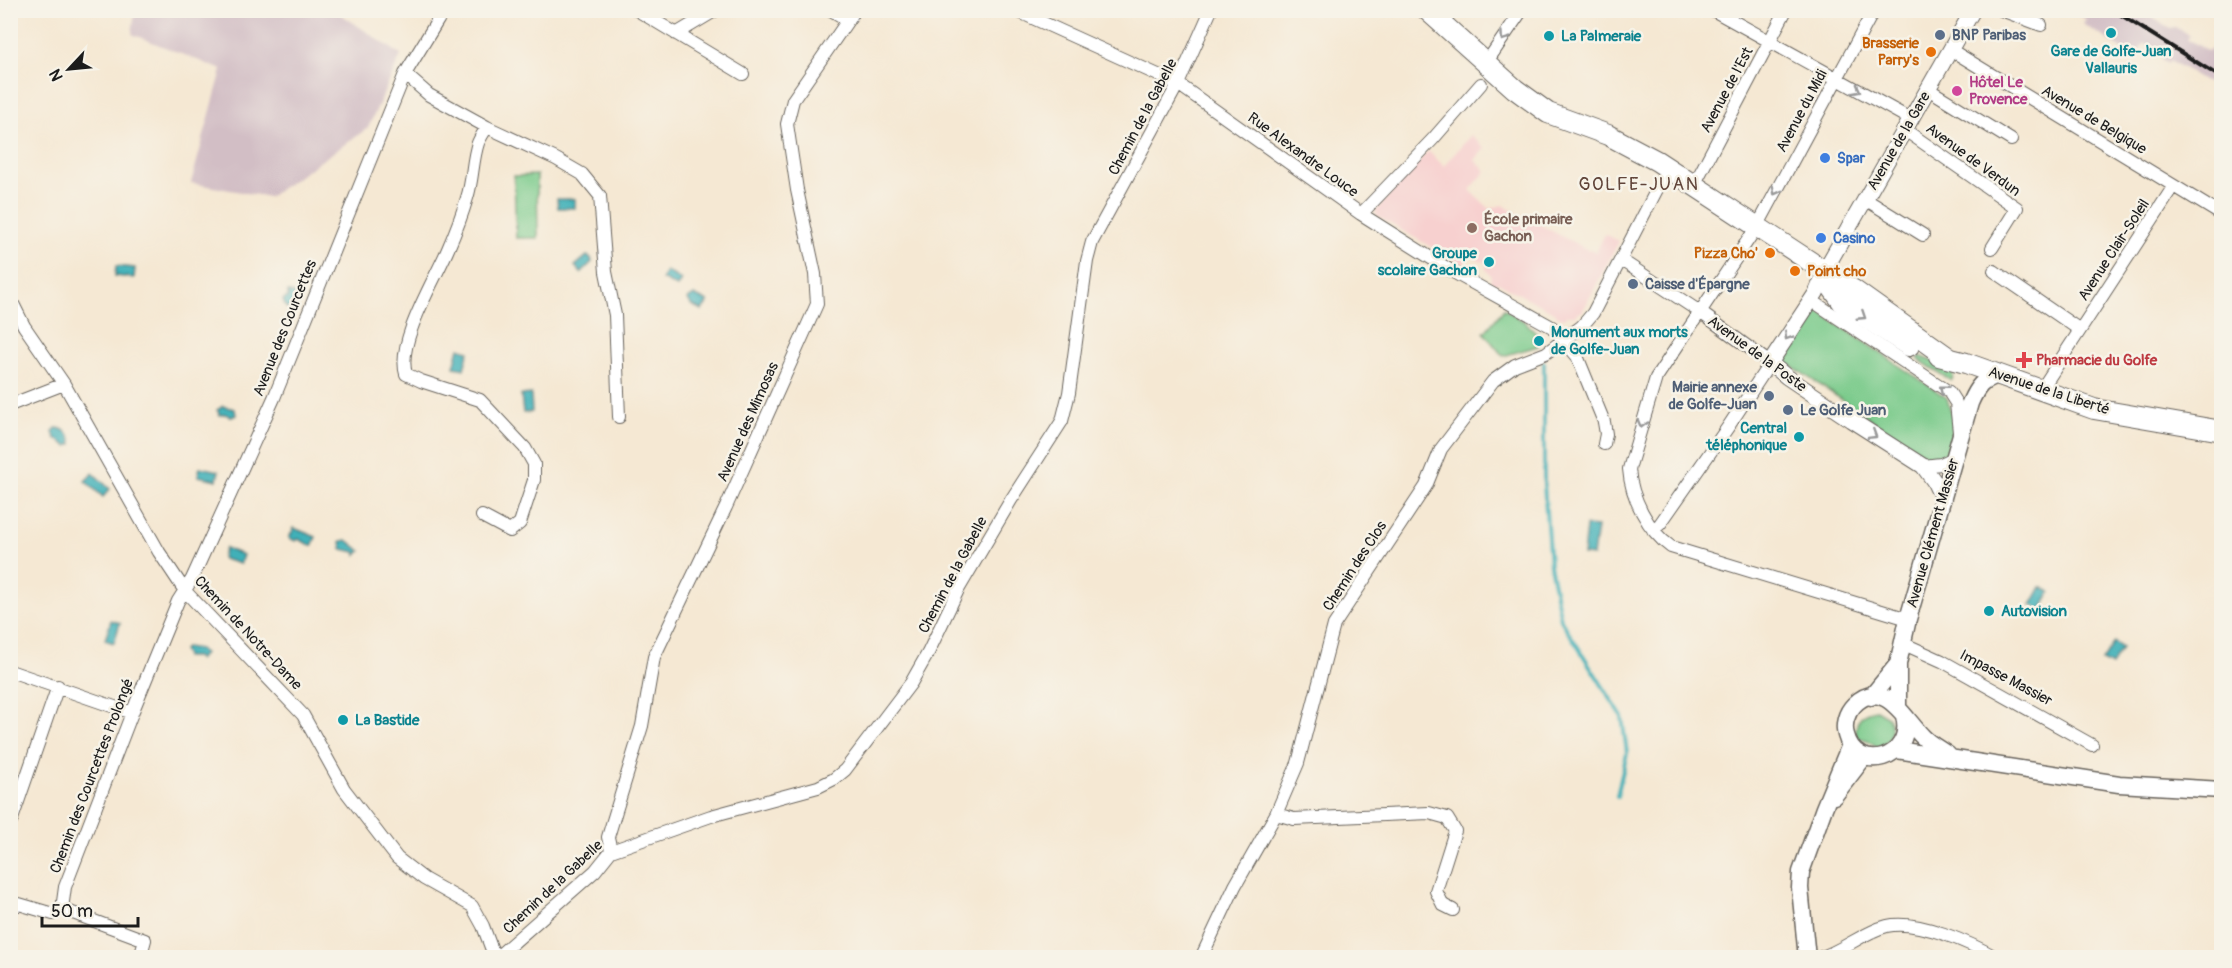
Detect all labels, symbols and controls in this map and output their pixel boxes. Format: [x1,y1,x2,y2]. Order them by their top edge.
place label: BNP Paribas [1952,26,2026,45]
marker: Gare de Golfe-Juan Vallauris [2104,26,2118,40]
place label: La Palmeraie [1561,27,1642,46]
marker: BNP Paribas [1933,28,1947,42]
marker: La Palmeraie [1542,29,1556,43]
one-way arrow [1500,30,1511,41]
place label: Brasserie Parry's [1862,34,1920,70]
north arrow [39,39,99,99]
place label: Gare de Golfe-Juan Vallauris [2050,42,2172,78]
street label: Avenue de l'Est [1696,43,1758,136]
marker: Brasserie Parry's [1924,45,1938,59]
street label: Chemin de la Gabelle [1104,55,1182,179]
text: N [45,66,68,84]
street label: Avenue du Midi [1772,66,1832,156]
place label: Hôtel Le Provence [1969,73,2028,109]
street label: Avenue de Belgique [2038,81,2150,159]
one-way arrow [1851,83,1861,94]
marker: Hôtel Le Provence [1950,84,1964,98]
street label: Avenue de la Gare [1863,88,1935,194]
street label: Rue Alexandre Louce [1244,108,1363,202]
street label: Avenue de Verdun [1922,119,2024,201]
place label: Spar [1837,149,1866,168]
marker: Spar [1818,151,1832,165]
district label: GOLFE-JUAN [1579,173,1699,196]
one-way arrow [1772,185,1783,195]
street label: Avenue Clair-Soleil [2074,196,2154,304]
place label: École primaire Gachon [1484,210,1573,246]
marker: École primaire Gachon [1465,221,1479,235]
place label: Casino [1833,229,1875,248]
marker: Casino [1814,231,1828,245]
place label: Groupe scolaire Gachon [1378,244,1478,280]
place label: Pizza Cho' [1694,244,1758,263]
marker: Pizza Cho' [1763,246,1777,260]
marker: Groupe scolaire Gachon [1482,255,1496,269]
street label: Avenue des Courcettes [249,257,321,399]
place label: Point cho [1807,262,1866,281]
marker: Point cho [1788,264,1802,278]
place label: Caisse d'Épargne [1645,275,1750,294]
marker: Caisse d'Épargne [1626,277,1640,291]
one-way arrow [1855,308,1866,319]
street label: Avenue de la Poste [1704,312,1811,397]
place label: Monument aux morts de Golfe-Juan [1551,323,1688,359]
one-way arrow [1784,329,1795,340]
marker: Monument aux morts de Golfe-Juan [1532,334,1546,348]
place label: Pharmacie du Golfe [2036,351,2158,370]
marker: Pharmacie du Golfe [2017,353,2031,367]
street label: Avenue des Mimosas [713,359,783,485]
street label: Avenue de la Liberté [1986,362,2112,420]
place label: Mairie annexe de Golfe-Juan [1669,378,1758,414]
one-way arrow [1939,385,1950,396]
marker: Mairie annexe de Golfe-Juan [1762,389,1776,403]
place label: Le Golfe Juan [1800,401,1887,420]
marker: Le Golfe Juan [1781,403,1795,417]
one-way arrow [1637,418,1649,429]
place label: Central téléphonique [1705,419,1788,455]
one-way arrow [1867,427,1878,438]
marker: Central téléphonique [1792,430,1806,444]
street label: Avenue Clément Massier [1903,455,1964,610]
street label: Chemin de la Gabelle [914,513,992,637]
street label: Chemin des Clos [1319,517,1391,615]
street label: Chemin de Notre-Dame [190,572,306,695]
place label: Autovision [2001,602,2067,621]
marker: Autovision [1982,604,1996,618]
street label: Impasse Massier [1956,646,2056,711]
street label: Chemin des Courcettes Prolongé [46,676,138,876]
place label: La Bastide [355,711,420,730]
marker: La Bastide [336,713,350,727]
street label: Chemin de la Gabelle [499,836,607,938]
scale bar [42,890,138,928]
text: 50 m [51,900,93,923]

